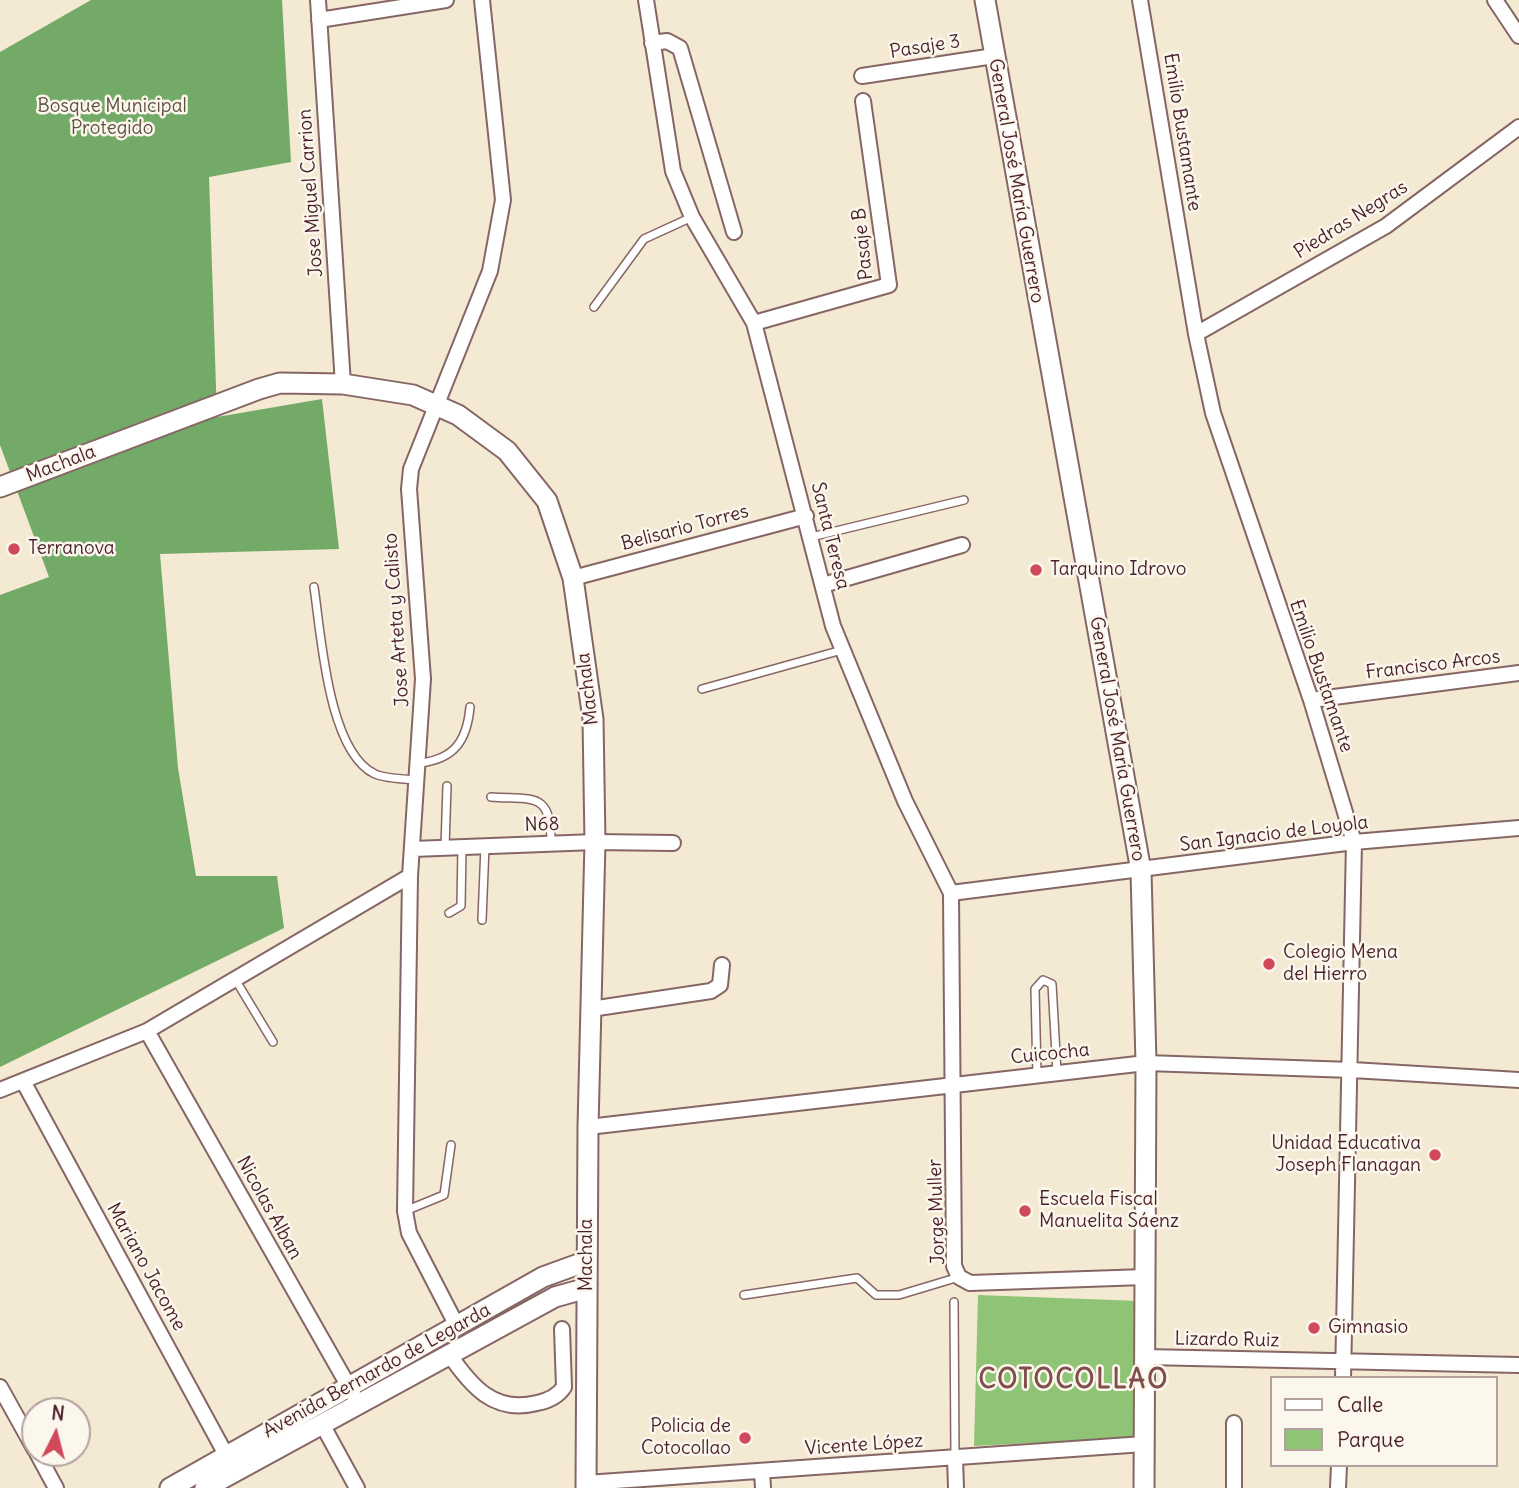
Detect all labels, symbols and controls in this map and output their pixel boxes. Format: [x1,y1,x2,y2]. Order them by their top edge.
street label: Pasaje 3 [888,30,962,64]
street label: Emilio Bustamante [1158,51,1206,213]
street label: General José María Guerrero [983,57,1049,305]
park label: Bosque Municipal Protegido [37,96,187,140]
street label: Jose Miguel Carrion [294,108,328,278]
street label: Piedras Negras [1290,176,1412,264]
street label: Pasaje B [848,207,878,281]
street label: Machala [23,440,99,488]
street label: Santa Teresa [806,480,854,592]
street label: Belisario Torres [619,500,751,556]
street label: Jose Arteta y Calisto [380,532,414,708]
place label: Terranova [28,538,115,560]
marker: Terranova [6,541,22,557]
place label: Tarquino Idrovo [1050,559,1186,581]
marker: Tarquino Idrovo [1028,562,1044,578]
street label: Emilio Bustamante [1284,597,1358,755]
street label: General José María Guerrero [1084,615,1150,863]
street label: Francisco Arcos [1365,645,1501,685]
street label: Machala [572,652,604,726]
street label: San Ignacio de Loyola [1179,811,1369,857]
street label: N68 [524,813,560,837]
place label: Colegio Mena del Hierro [1283,942,1398,986]
marker: Colegio Mena del Hierro [1261,956,1277,972]
street label: Cuicocha [1009,1039,1091,1069]
place label: Unidad Educativa Joseph Flanagan [1271,1133,1421,1177]
marker: Unidad Educativa Joseph Flanagan [1427,1147,1443,1163]
street label: Nicolas Alban [231,1152,307,1264]
street label: Jorge Muller [924,1159,950,1265]
place label: Escuela Fiscal Manuelita Sáenz [1039,1189,1179,1233]
street label: Mariano Jacome [101,1199,191,1335]
marker: Escuela Fiscal Manuelita Sáenz [1017,1203,1033,1219]
street label: Machala [576,1219,598,1291]
street label: Avenida Bernardo de Legarda [259,1299,495,1443]
place label: Gimnasio [1328,1317,1408,1339]
marker: Gimnasio [1306,1320,1322,1336]
street label: Lizardo Ruiz [1174,1328,1280,1352]
district label: COTOCOLLAO [980,1365,1168,1397]
legend [1270,1376,1498,1467]
text: Calle [1337,1391,1383,1418]
north arrow [21,1397,91,1467]
text: N [50,1400,66,1426]
place label: Policia de Cotocollao [641,1416,731,1460]
text: Parque [1337,1426,1405,1453]
street label: Vicente López [804,1429,924,1461]
marker: Policia de Cotocollao [737,1430,753,1446]

